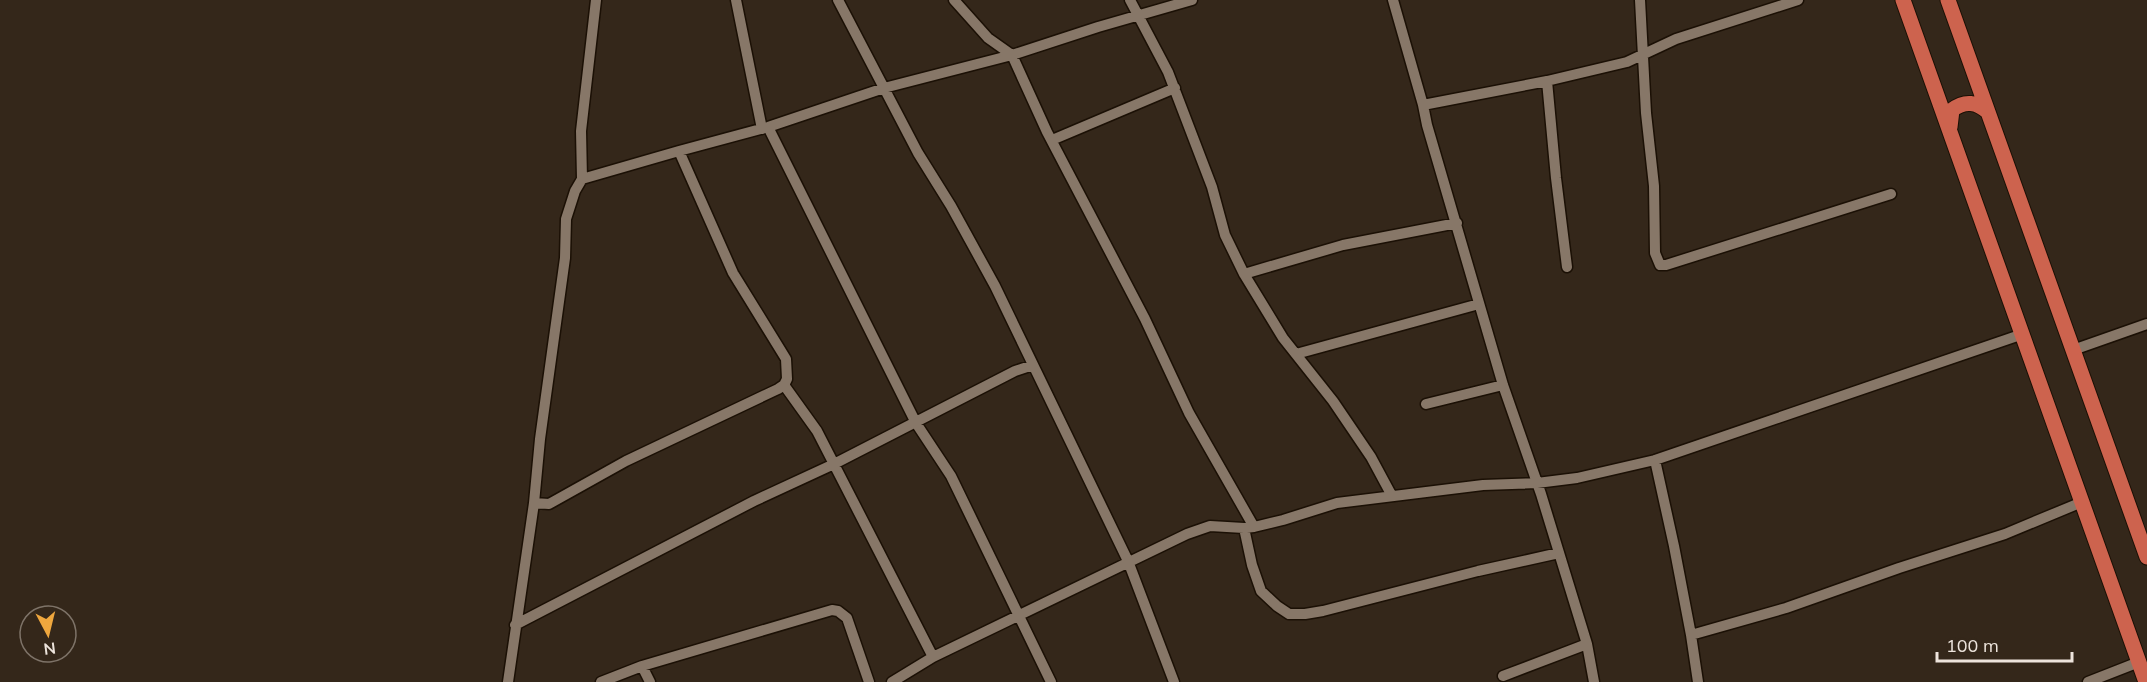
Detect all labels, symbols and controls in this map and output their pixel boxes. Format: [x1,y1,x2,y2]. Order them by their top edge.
north arrow [18,604,78,664]
scale bar [1937,625,2072,663]
text: 100 m [1946,634,1999,657]
text: N [43,638,57,660]

